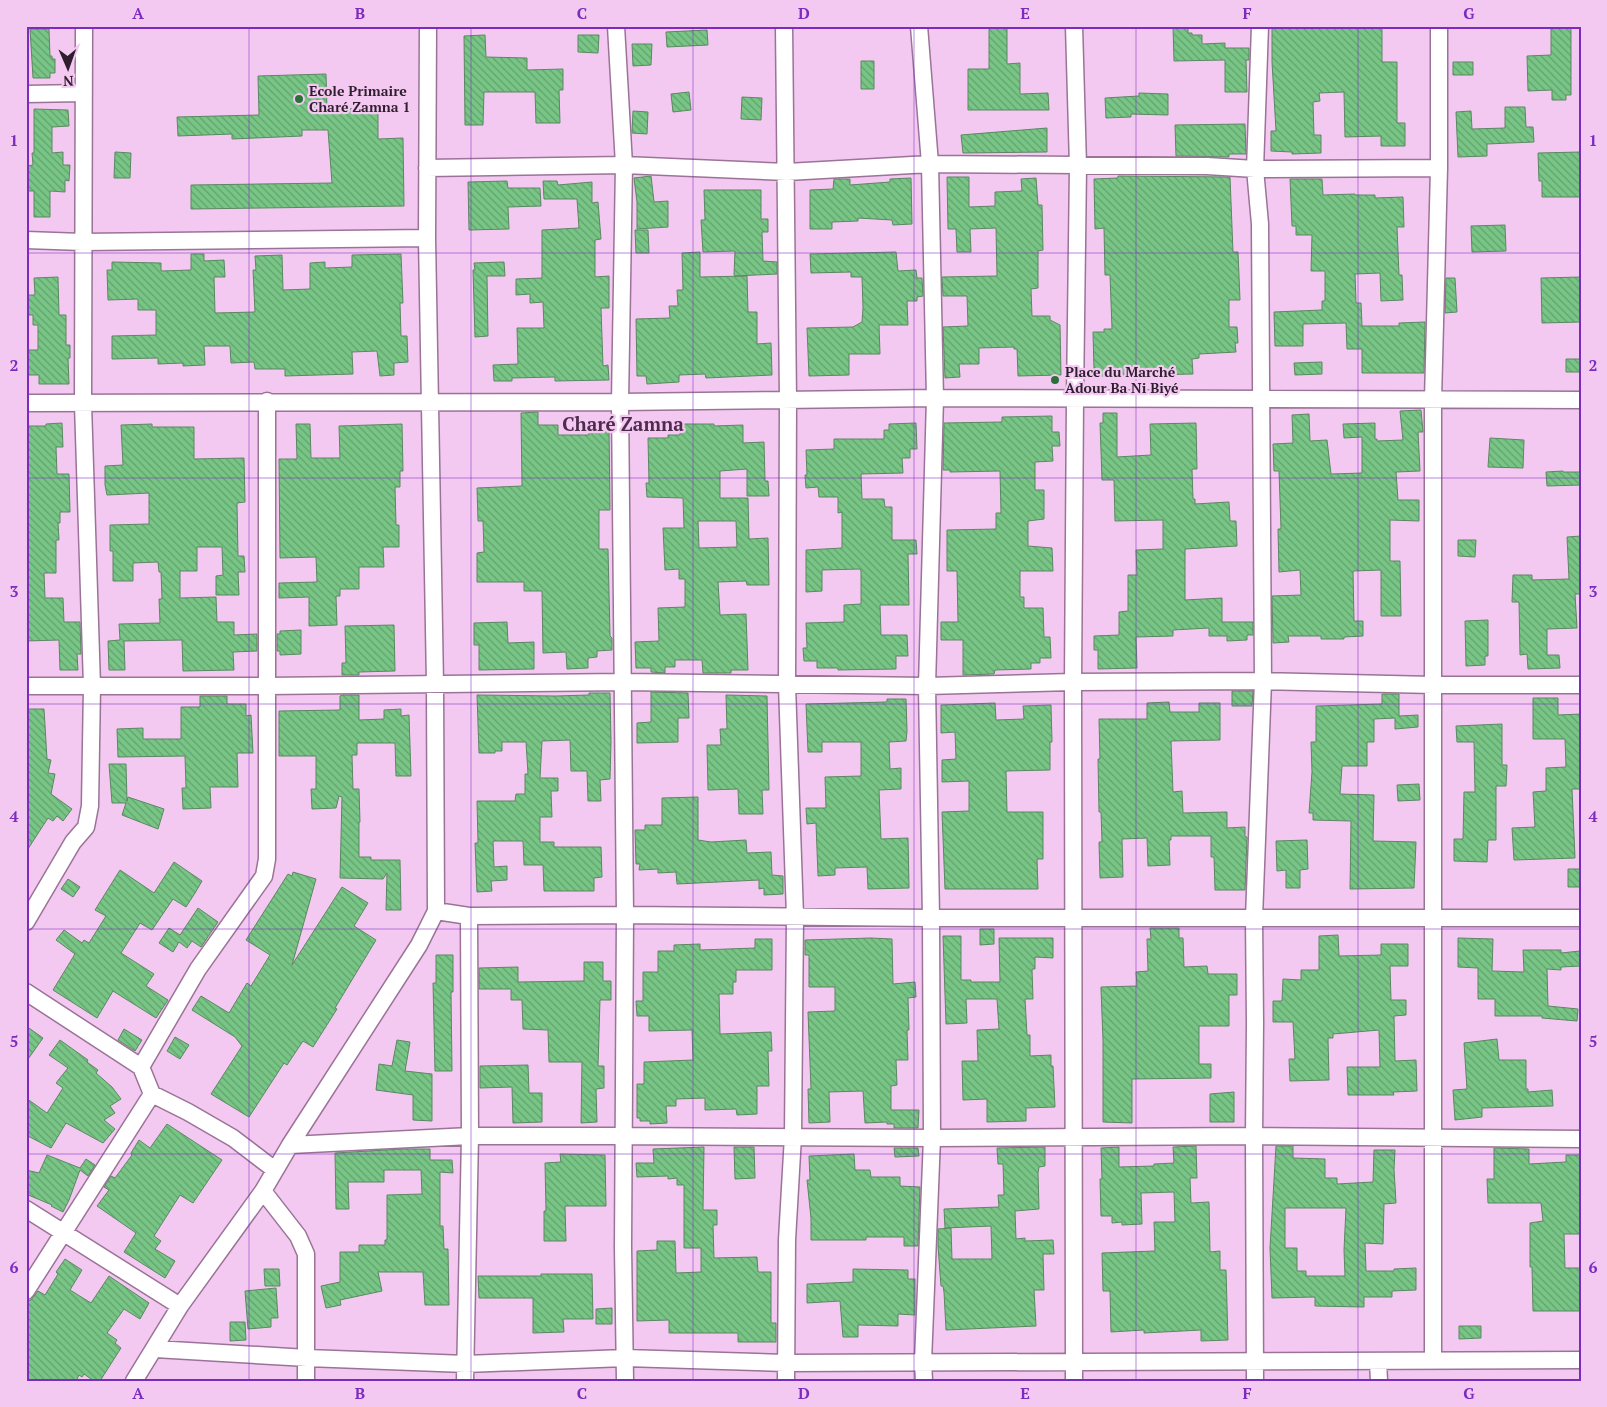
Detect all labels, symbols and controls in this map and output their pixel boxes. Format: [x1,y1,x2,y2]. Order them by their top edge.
text: A [132,2,144,24]
text: B [355,2,365,24]
text: C [577,2,587,24]
text: D [798,2,810,24]
text: E [1020,2,1030,24]
text: F [1242,2,1252,24]
text: G [1463,2,1475,24]
north arrow [42,42,92,92]
text: N [62,72,74,91]
place label: Ecole Primaire Charé Zamna 1 [309,81,410,116]
marker: Ecole Primaire Charé Zamna 1 [293,93,305,105]
text: 1 [9,129,19,151]
text: 1 [1588,129,1598,151]
text: 2 [9,354,19,376]
text: 2 [1588,354,1598,376]
place label: Place du Marché Adour Ba Ni Biyé [1065,362,1179,397]
marker: Place du Marché Adour Ba Ni Biyé [1049,374,1061,386]
district label: Charé Zamna [562,411,684,436]
text: 3 [9,580,19,602]
text: 3 [1588,580,1598,602]
text: 4 [9,805,19,827]
text: 4 [1588,805,1598,827]
text: 5 [9,1030,19,1052]
text: 5 [1588,1030,1598,1052]
text: 6 [9,1256,19,1278]
text: 6 [1588,1256,1598,1278]
text: A [132,1382,144,1404]
text: B [355,1382,365,1404]
text: C [577,1382,587,1404]
text: D [798,1382,810,1404]
text: E [1020,1382,1030,1404]
text: F [1242,1382,1252,1404]
text: G [1463,1382,1475,1404]

